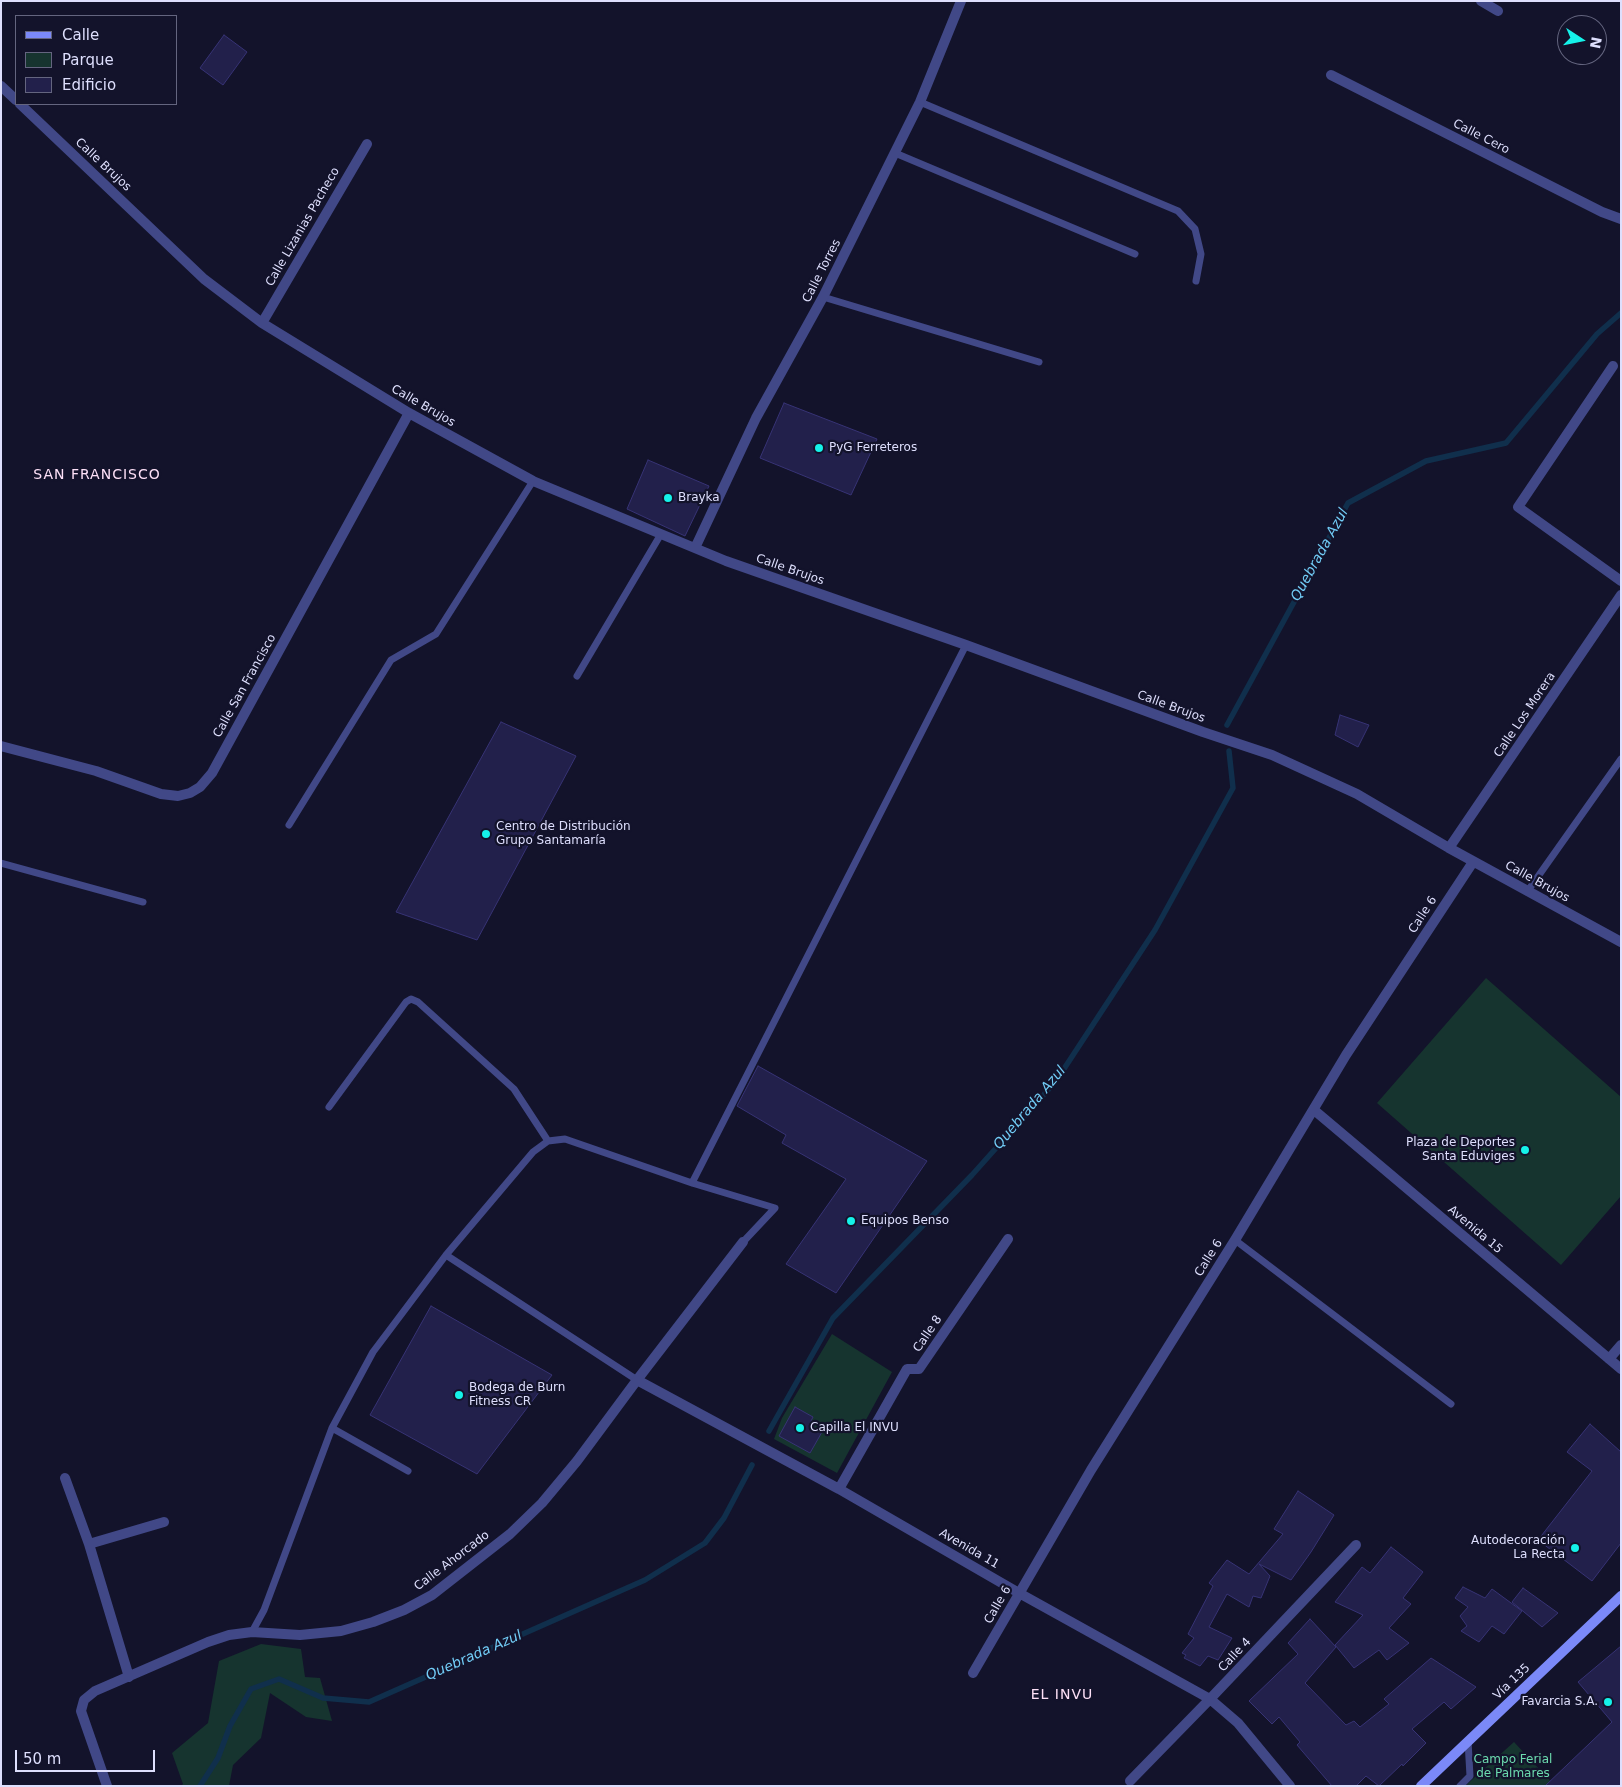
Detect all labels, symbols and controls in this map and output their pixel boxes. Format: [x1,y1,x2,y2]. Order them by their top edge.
legend [15,15,178,105]
north arrow [1557,15,1607,65]
text: Calle [62,26,99,44]
text: N [1587,35,1605,50]
text: Parque [62,51,114,69]
text: Edificio [62,76,116,94]
street label: Calle Cero [1450,117,1512,157]
street label: Calle Brujos [72,135,134,195]
street label: Calle Lizanias Pacheco [263,165,343,289]
street label: Calle Torres [800,237,844,305]
street label: Calle Brujos [389,382,457,430]
place label: PyG Ferreteros [829,441,917,455]
marker: PyG Ferreteros [813,442,825,454]
district label: SAN FRANCISCO [32,467,162,483]
place label: Brayka [678,491,720,505]
marker: Brayka [662,492,674,504]
water label: Quebrada Azul [1288,506,1352,604]
street label: Calle Brujos [754,552,826,588]
street label: Calle San Francisco [211,632,279,740]
street label: Calle Los Morera [1491,670,1559,760]
street label: Calle Brujos [1135,688,1207,726]
place label: Centro de Distribución Grupo Santamaría [496,820,631,848]
marker: Centro de Distribución Grupo Santamaría [480,828,492,840]
street label: Calle Brujos [1502,858,1572,906]
street label: Calle 6 [1406,894,1440,936]
water label: Quebrada Azul [990,1063,1070,1153]
place label: Plaza de Deportes Santa Eduviges [1406,1136,1515,1164]
marker: Plaza de Deportes Santa Eduviges [1519,1144,1531,1156]
street label: Avenida 15 [1445,1203,1505,1257]
place label: Equipos Benso [861,1214,949,1228]
marker: Equipos Benso [845,1215,857,1227]
street label: Calle 6 [1192,1237,1226,1279]
street label: Calle 8 [911,1313,945,1355]
place label: Bodega de Burn Fitness CR [469,1381,565,1409]
marker: Bodega de Burn Fitness CR [453,1389,465,1401]
place label: Capilla El INVU [810,1421,899,1435]
marker: Capilla El INVU [794,1422,806,1434]
street label: Avenida 11 [936,1526,1002,1572]
street label: Calle Ahorcado [412,1528,492,1594]
place label: Autodecoración La Recta [1471,1534,1565,1562]
marker: Autodecoración La Recta [1569,1542,1581,1554]
street label: Calle 6 [981,1584,1015,1626]
water label: Quebrada Azul [423,1627,525,1685]
street label: Calle 4 [1216,1635,1254,1675]
street label: Vía 135 [1491,1661,1533,1703]
district label: EL INVU [1030,1687,1094,1703]
place label: Favarcia S.A. [1521,1695,1598,1709]
marker: Favarcia S.A. [1602,1696,1614,1708]
scale bar [18,1740,158,1772]
text: 50 m [23,1750,61,1768]
park label: Campo Ferial de Palmares [1474,1753,1552,1781]

